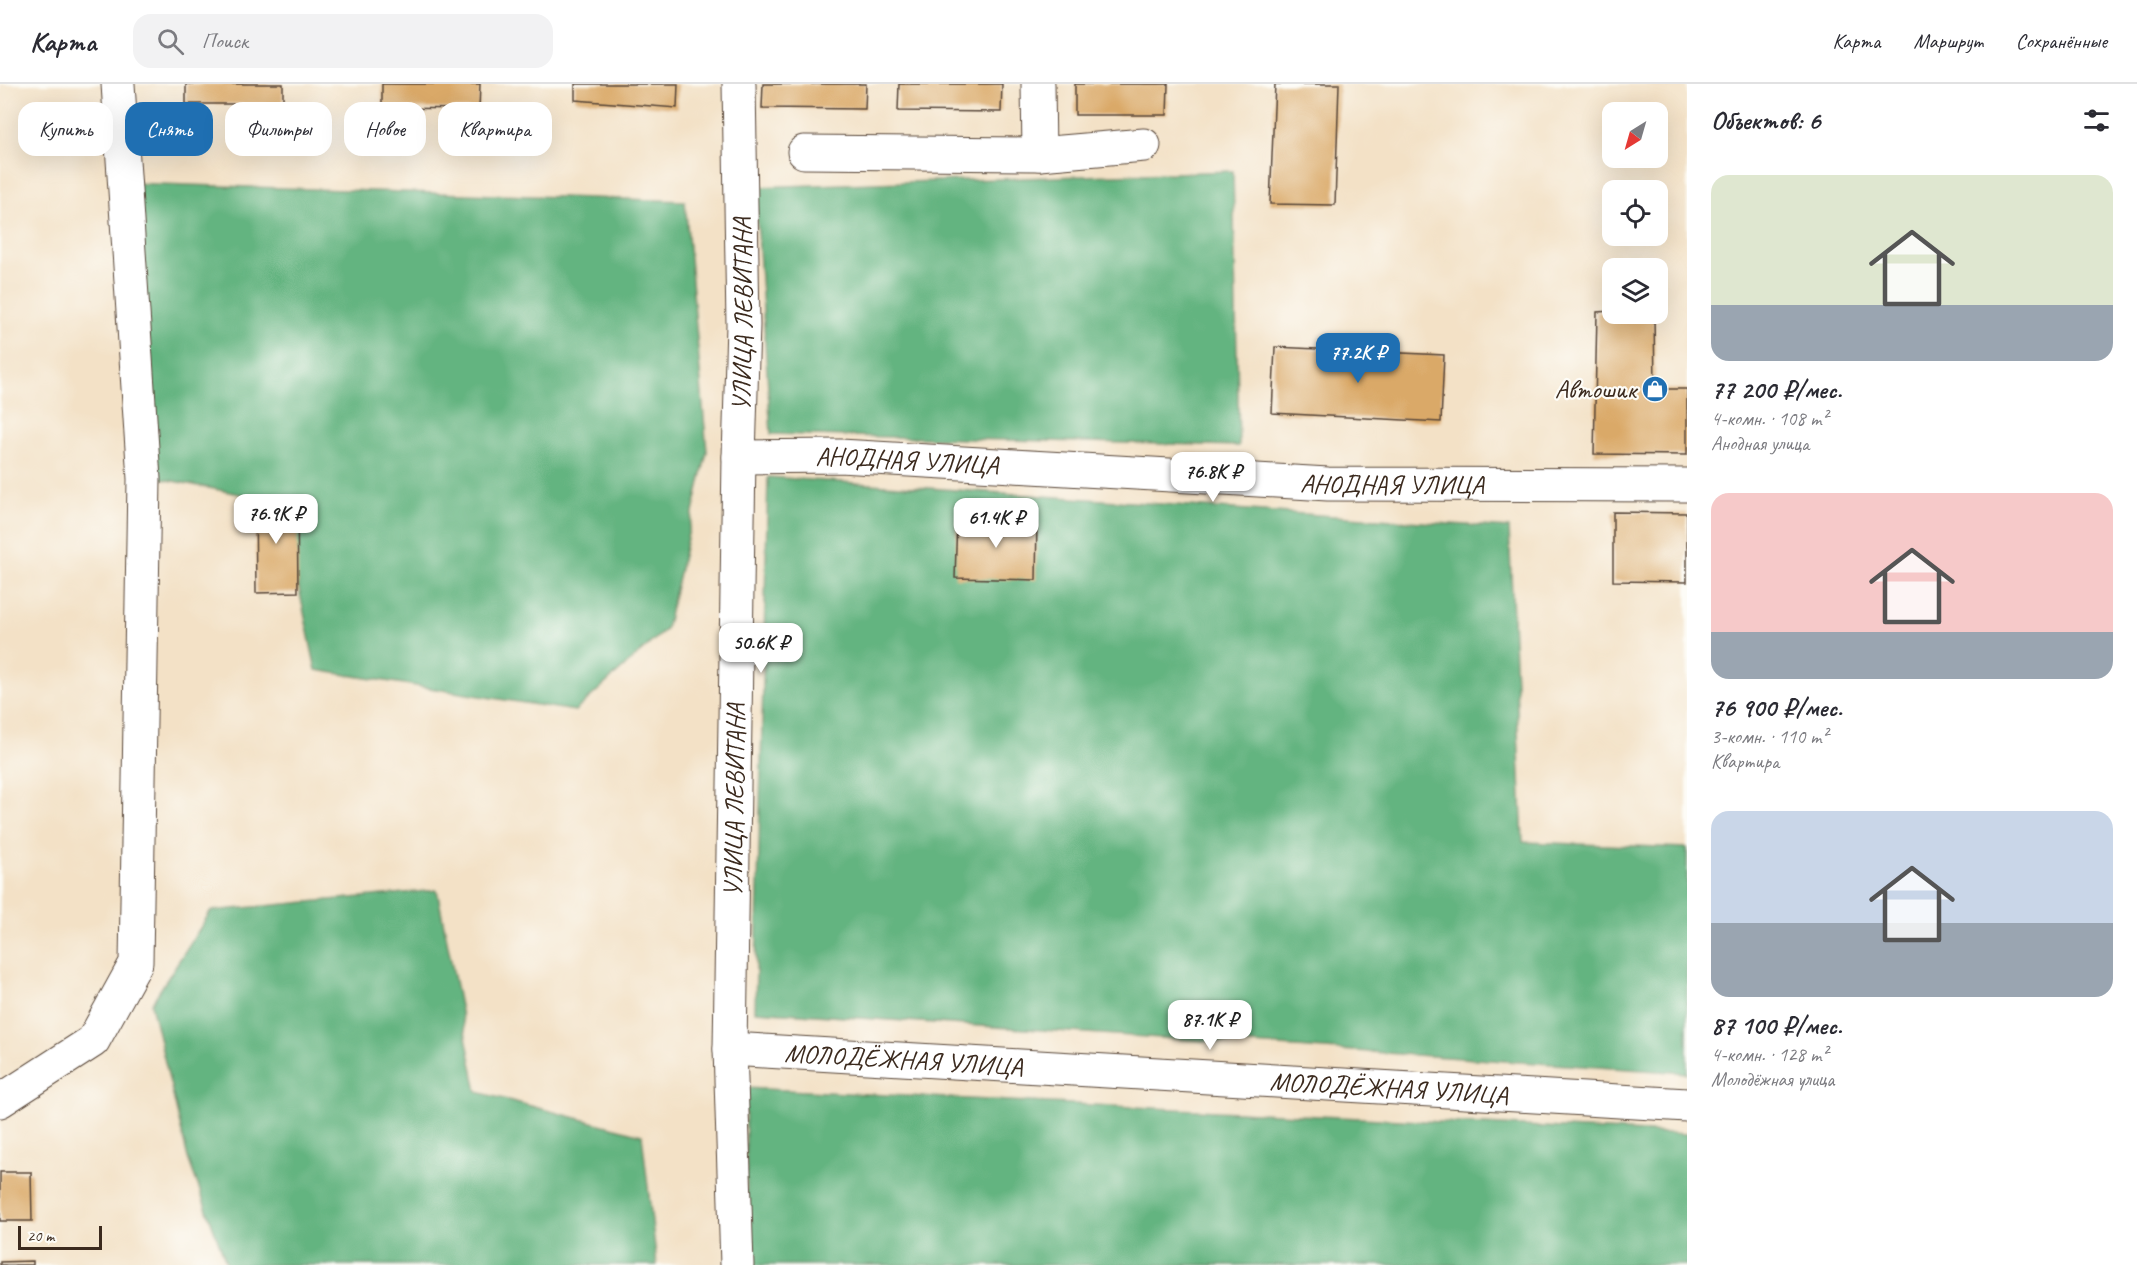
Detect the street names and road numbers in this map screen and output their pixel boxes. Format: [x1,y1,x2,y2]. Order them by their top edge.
street label: УЛИЦА ЛЕВИТАНА [724,215,760,411]
street label: АНОДНАЯ УЛИЦА [815,439,1001,482]
street label: АНОДНАЯ УЛИЦА [1300,466,1486,501]
street label: УЛИЦА ЛЕВИТАНА [716,701,752,897]
street label: МОЛОДЁЖНАЯ УЛИЦА [784,1036,1024,1083]
street label: МОЛОДЁЖНАЯ УЛИЦА [1269,1064,1510,1111]

